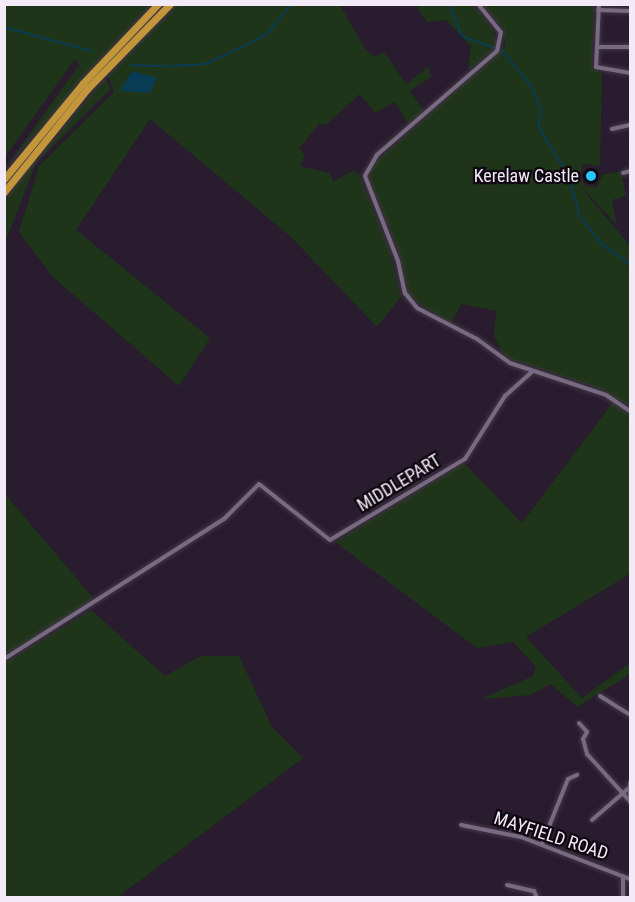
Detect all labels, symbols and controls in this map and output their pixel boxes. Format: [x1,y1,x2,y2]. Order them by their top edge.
place label: Kerelaw Castle [474,165,579,187]
marker: Kerelaw Castle [584,169,598,183]
street label: MIDDLEPART [353,450,445,516]
street label: MAYFIELD ROAD [491,807,611,865]

